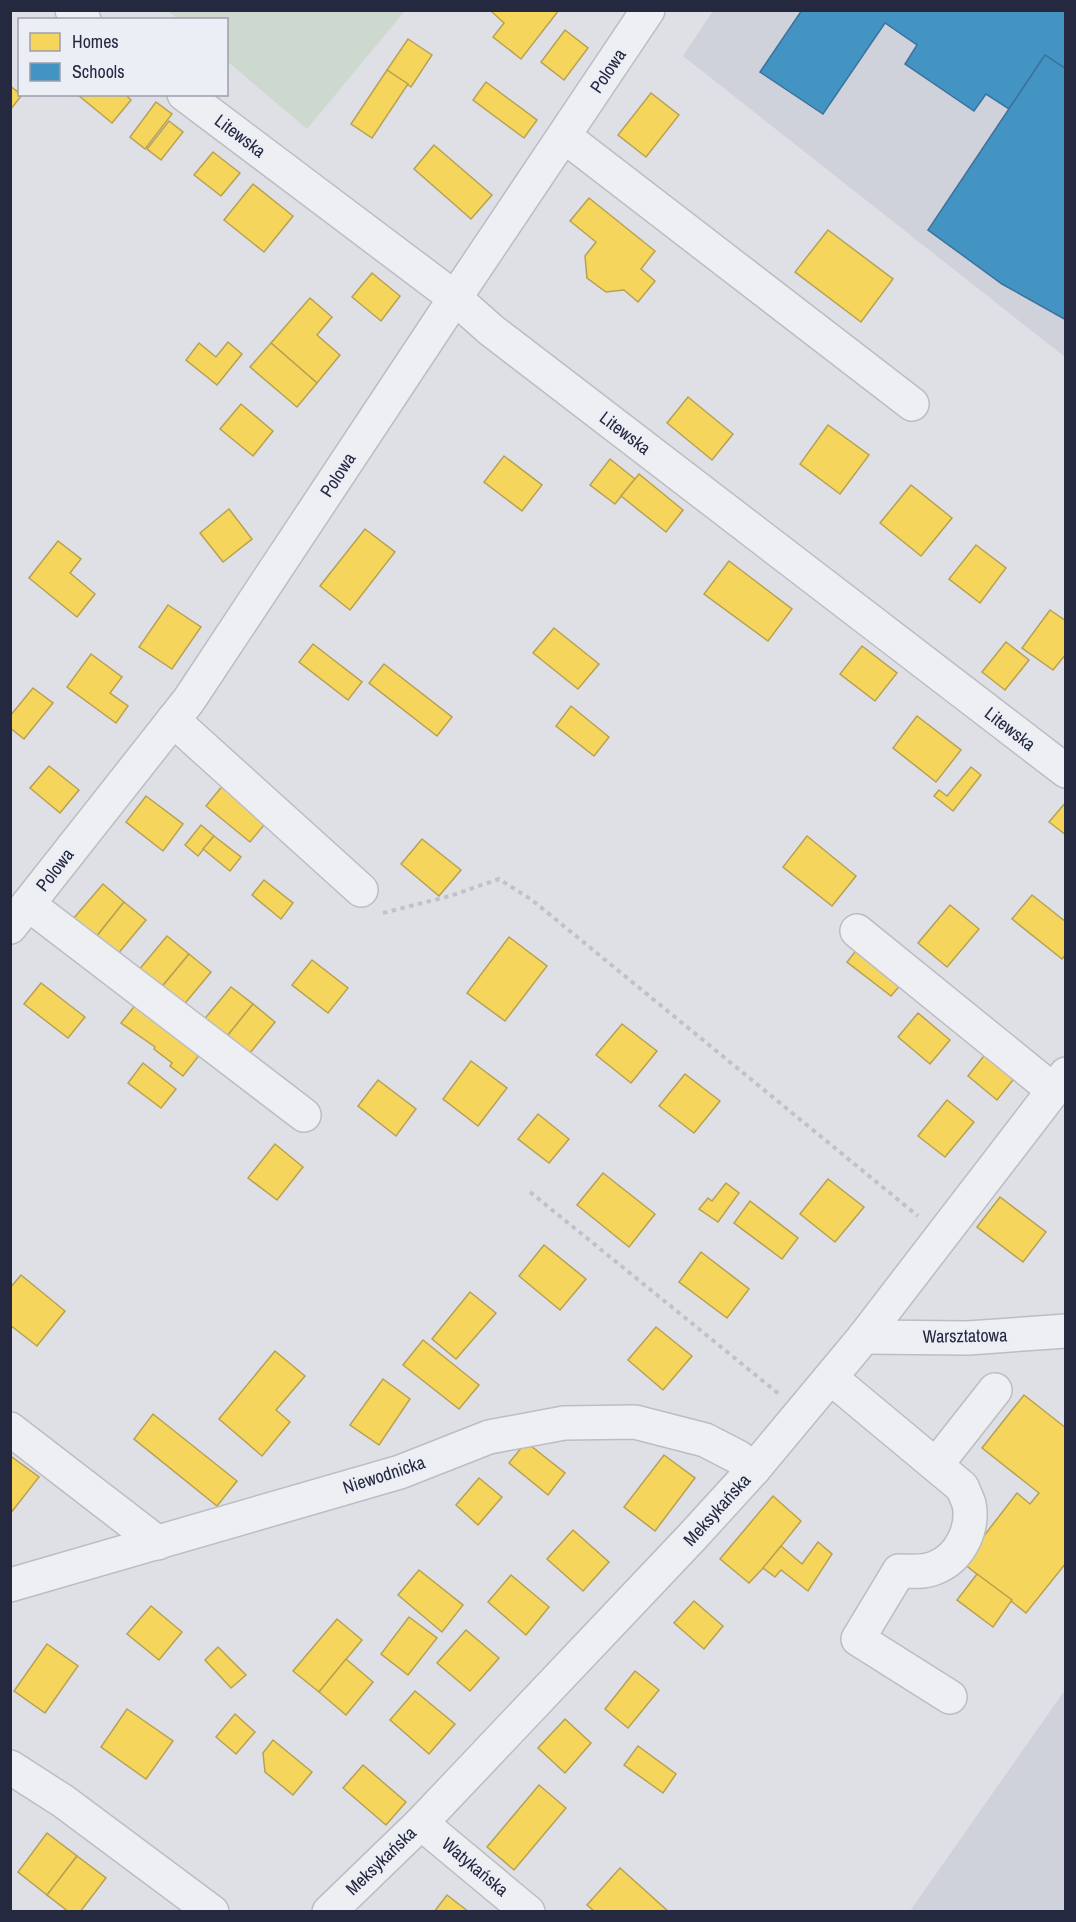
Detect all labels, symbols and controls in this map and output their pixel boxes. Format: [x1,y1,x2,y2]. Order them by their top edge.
legend [18,18,228,96]
text: Homes [72,29,119,54]
street label: Polowa [584,44,631,98]
text: Schools [72,59,125,84]
street label: Litewska [210,108,271,163]
street label: Litewska [595,405,656,460]
street label: Polowa [314,448,361,502]
street label: Litewska [980,701,1041,756]
street label: Polowa [30,843,79,896]
street label: Warsztatowa [922,1322,1008,1349]
street label: Niewodnicka [339,1449,428,1500]
street label: Meksykańska [677,1468,756,1551]
street label: Meksykańska [340,1821,421,1901]
street label: Watykańska [437,1831,514,1902]

